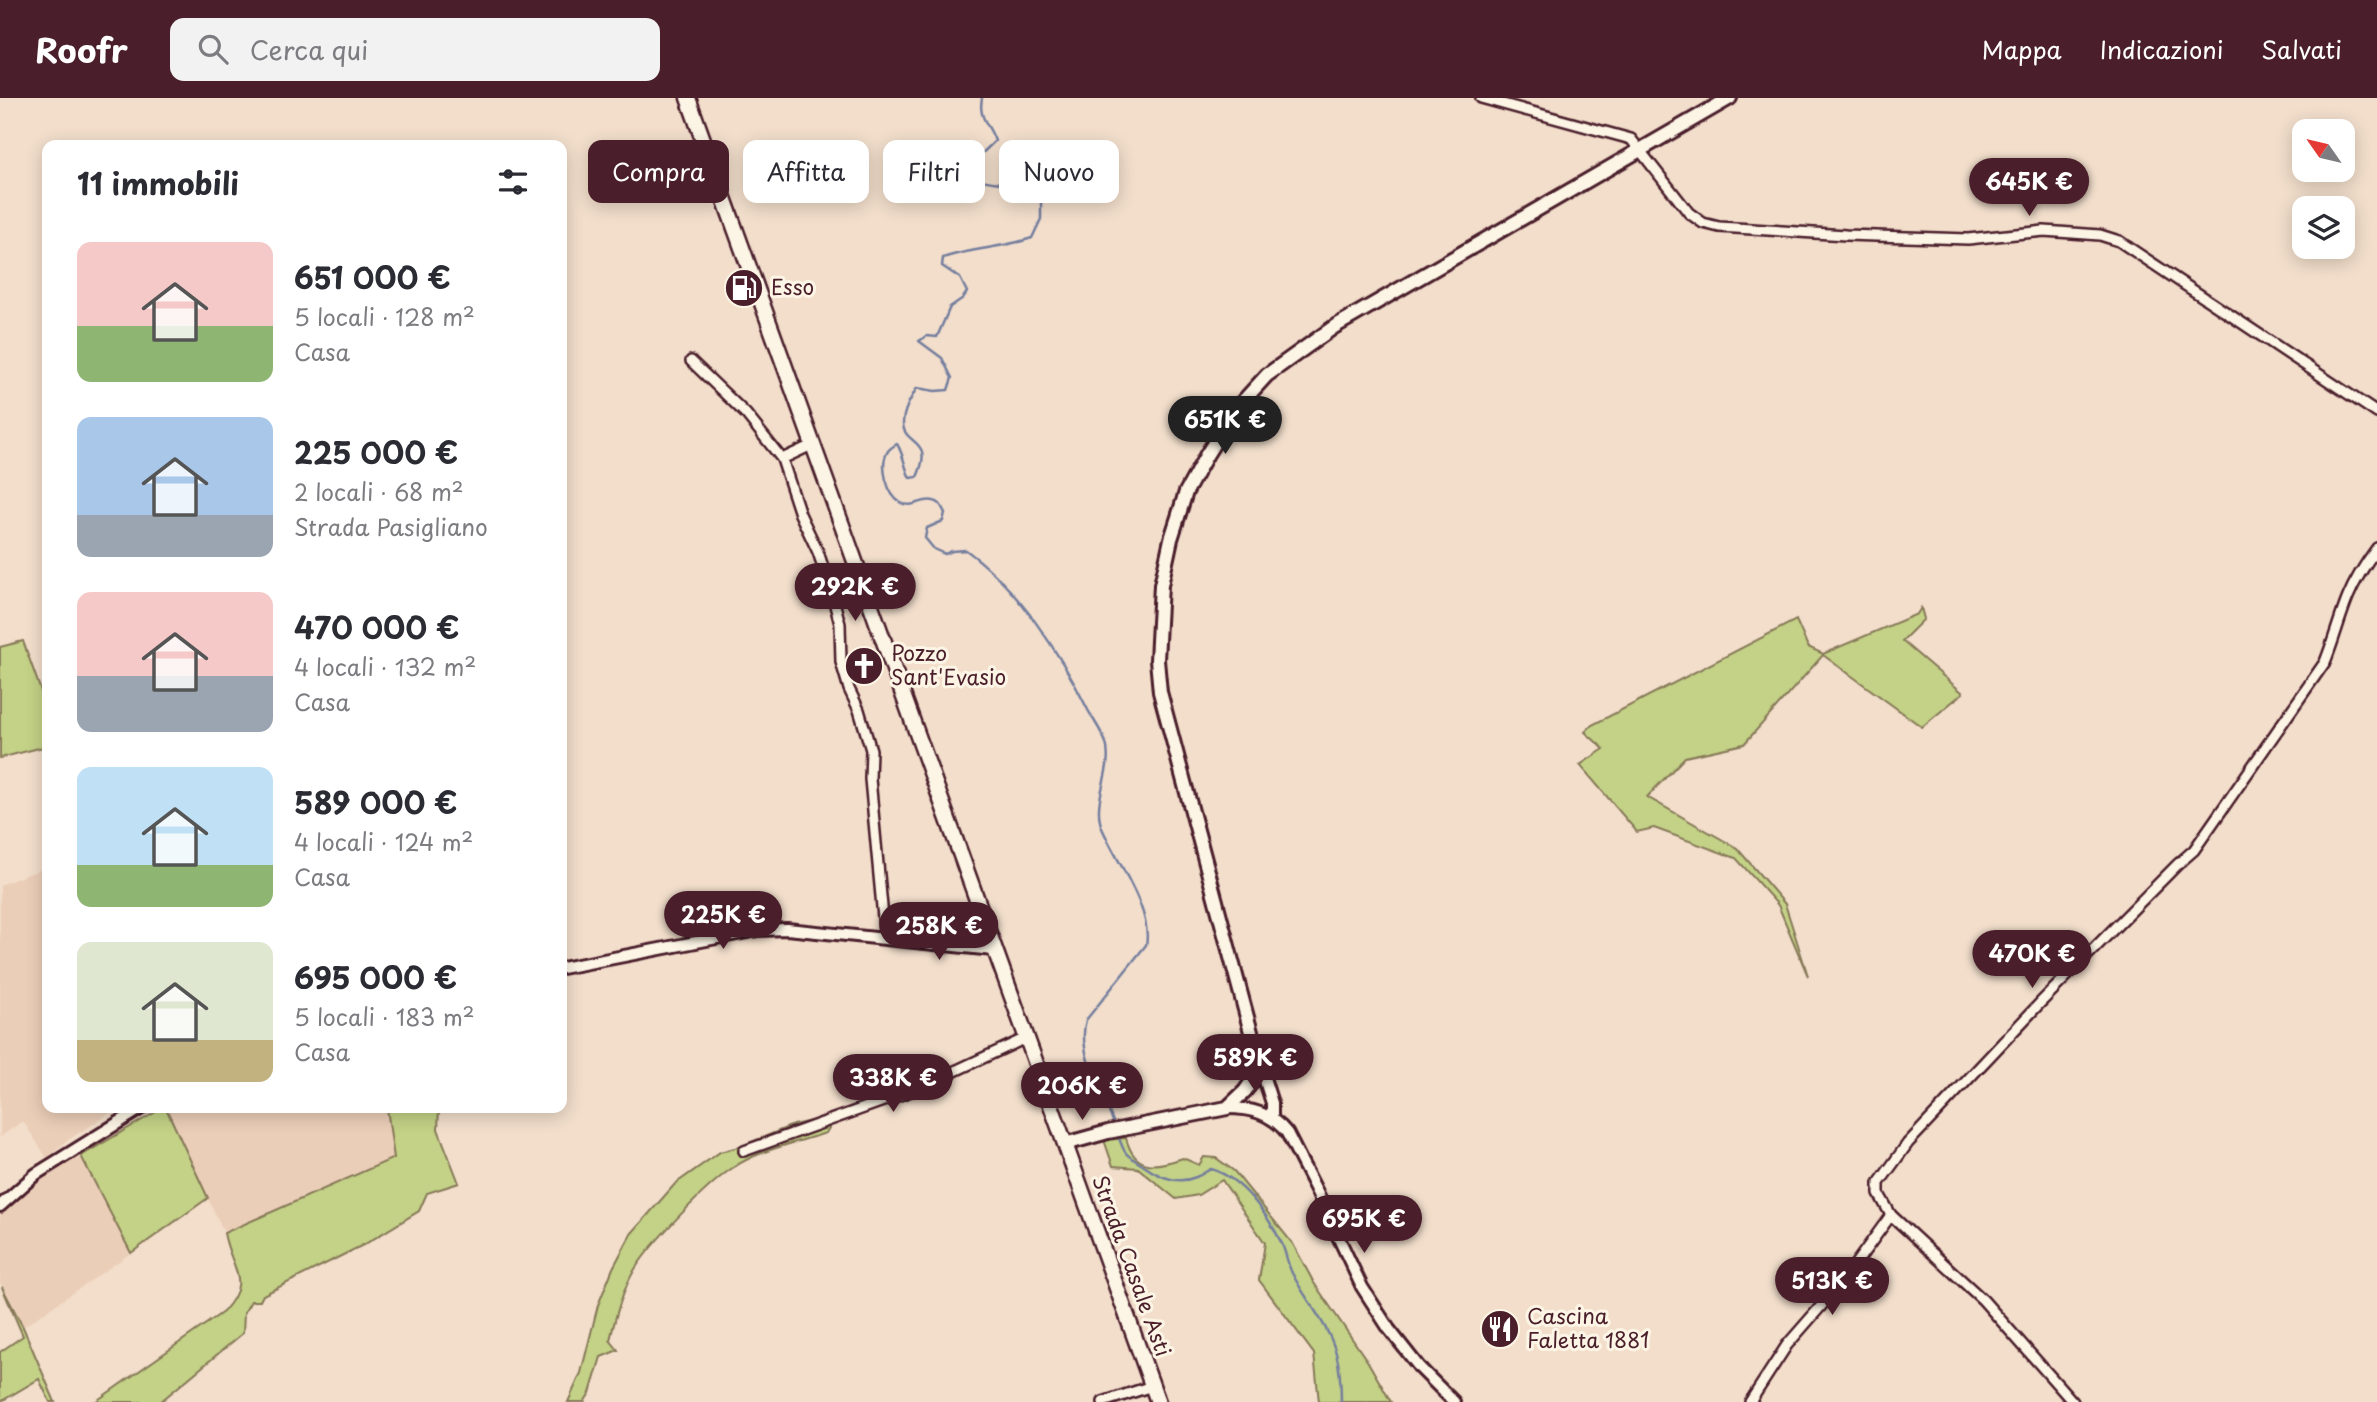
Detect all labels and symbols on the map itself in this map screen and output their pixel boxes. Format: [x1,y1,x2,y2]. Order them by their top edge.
north arrow [2292,119,2356,182]
pin: 645K € [1972,158,2086,218]
fuel station icon: Esso [723,267,765,309]
place label: Esso [771,270,814,302]
pin: 651K € [1168,396,1282,456]
pin: 292K € [798,564,912,623]
place label: Pozzo Sant'Evasio [891,636,1006,692]
church icon: Pozzo Sant'Evasio [843,645,885,687]
pin: 225K € [666,892,780,951]
pin: 258K € [882,902,996,962]
pin: 470K € [1975,930,2089,990]
pin: 589K € [1198,1034,1312,1094]
pin: 338K € [836,1054,950,1114]
pin: 206K € [1025,1062,1139,1122]
street label: Strada Casale Asti [1085,1170,1181,1360]
pin: 695K € [1307,1196,1421,1255]
pin: 513K € [1775,1258,1889,1317]
place label: Cascina Faletta 1881 [1527,1299,1649,1355]
restaurant icon: Cascina Faletta 1881 [1479,1308,1521,1350]

